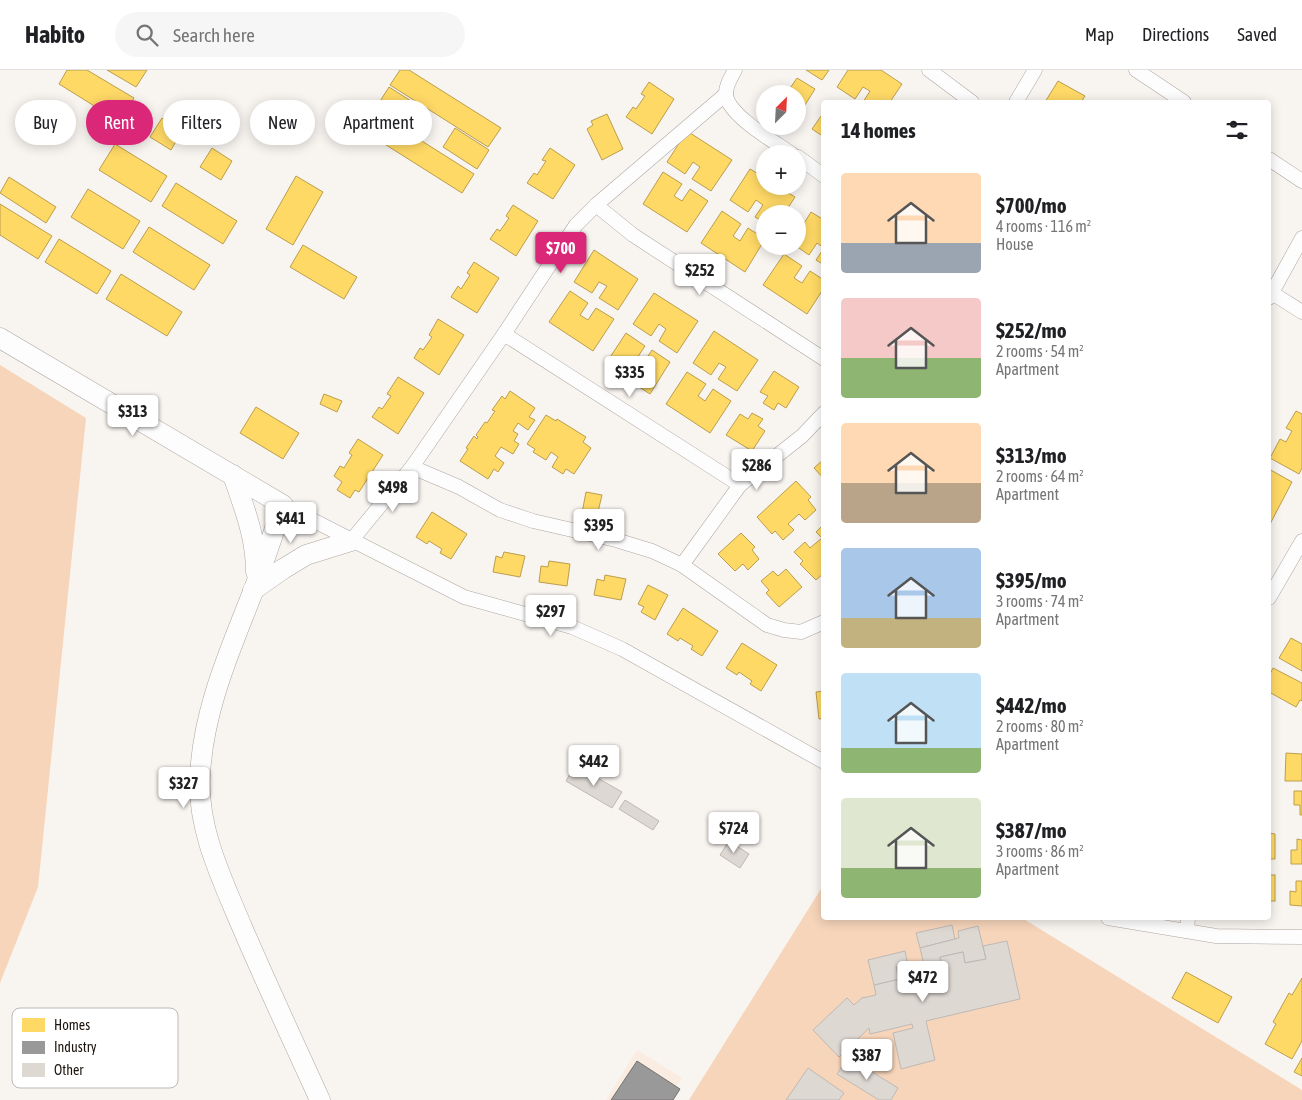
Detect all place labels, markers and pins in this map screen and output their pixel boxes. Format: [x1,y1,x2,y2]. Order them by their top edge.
pin: $700 [531,232,591,274]
pin: $252 [670,254,730,296]
pin: $335 [600,356,660,398]
pin: $313 [103,394,163,437]
pin: $286 [727,448,787,491]
pin: $498 [363,470,423,513]
pin: $441 [261,502,321,544]
pin: $395 [569,508,629,551]
pin: $297 [521,594,581,637]
pin: $442 [564,744,624,787]
pin: $327 [154,766,214,809]
pin: $724 [704,812,764,854]
pin: $472 [893,960,953,1003]
pin: $387 [837,1038,897,1081]

